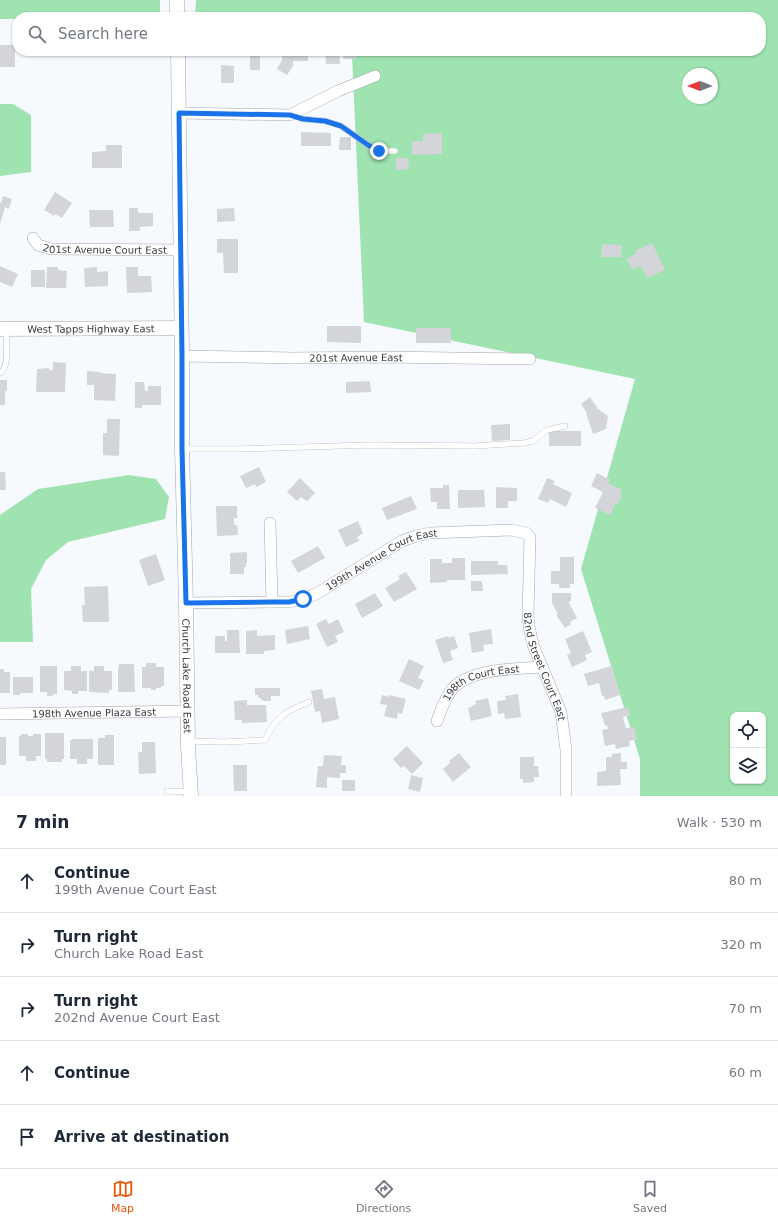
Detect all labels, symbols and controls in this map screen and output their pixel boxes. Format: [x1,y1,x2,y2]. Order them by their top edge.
search box [12,12,766,56]
icon: search [26,23,48,45]
text: Search here [58,25,148,43]
north arrow [682,68,718,104]
route end [370,142,388,160]
street label: 201st Avenue Court East [41,242,167,256]
street label: West Tapps Highway East [27,323,155,335]
street label: 201st Avenue East [309,352,403,364]
street label: 199th Avenue Court East [324,528,437,593]
route start [294,590,312,608]
street label: 82nd Street Court East [522,612,567,721]
street label: Church Lake Road East [180,618,193,734]
street label: 198th Court East [441,663,520,703]
street label: 198th Avenue Plaza East [32,707,156,719]
map controls [730,712,766,784]
button: locate [730,712,766,748]
button: layers [730,748,766,784]
text: 7 min [16,812,69,832]
text: Walk · 530 m [677,815,762,830]
text: Continue [54,864,130,882]
icon: ahead [16,870,38,892]
text: 80 m [729,873,762,888]
text: 199th Avenue Court East [54,882,217,897]
text: Turn right [54,928,138,946]
icon: right [16,934,38,956]
text: 320 m [720,937,762,952]
text: Church Lake Road East [54,946,203,961]
text: Turn right [54,992,138,1010]
icon: right [16,998,38,1020]
text: 70 m [729,1001,762,1016]
text: 202nd Avenue Court East [54,1010,220,1025]
icon: ahead [16,1062,38,1084]
text: Continue [54,1064,130,1082]
text: 60 m [729,1065,762,1080]
icon: arrive [16,1126,38,1148]
text: Arrive at destination [54,1128,229,1146]
tab: Map [111,1178,134,1215]
tab: Directions [356,1178,411,1215]
tab: Saved [633,1178,667,1215]

